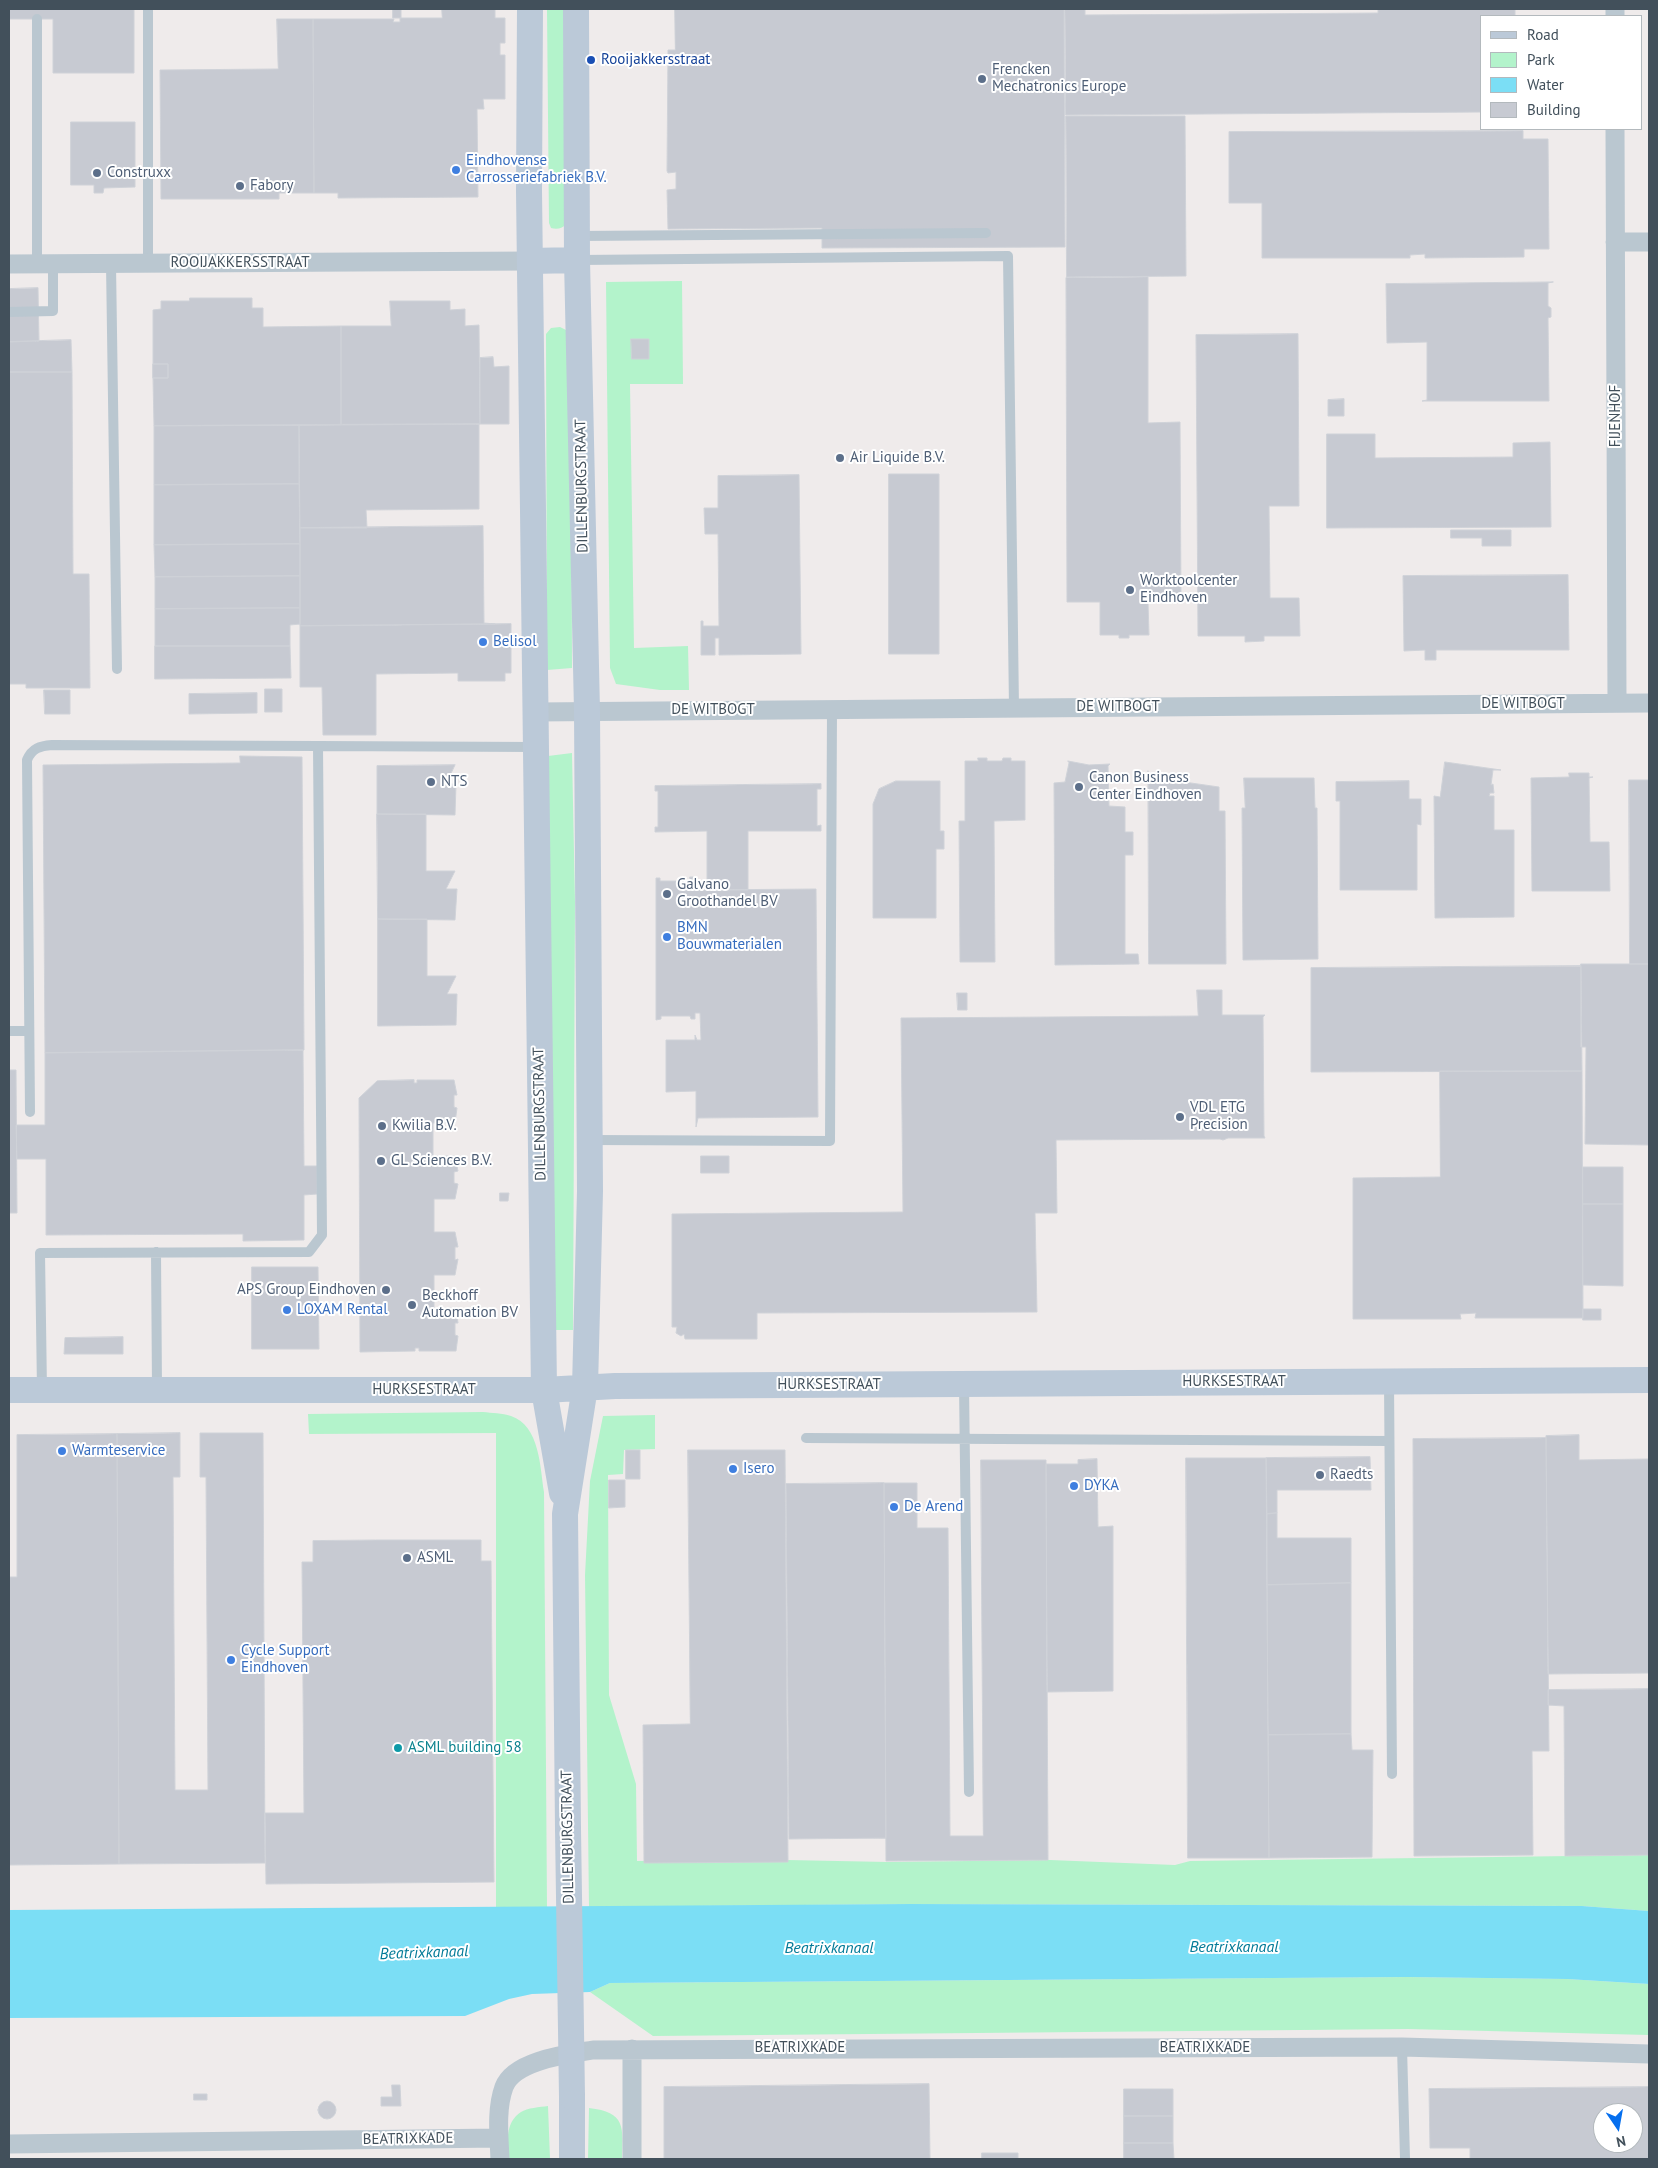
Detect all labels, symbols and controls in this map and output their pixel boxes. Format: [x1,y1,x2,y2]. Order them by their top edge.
legend [1480,15,1643,130]
text: Road [1527,25,1559,44]
text: Park [1527,50,1555,69]
place label: Rooijakkersstraat [601,51,710,69]
marker: Rooijakkersstraat [585,54,597,66]
place label: Frencken Mechatronics Europe [992,61,1126,96]
marker: Frencken Mechatronics Europe [976,73,988,85]
text: Water [1527,75,1564,94]
text: Building [1527,100,1581,119]
place label: Eindhovense Carrosseriefabriek B.V. [466,152,607,187]
place label: Construxx [107,164,171,182]
marker: Eindhovense Carrosseriefabriek B.V. [450,164,462,176]
marker: Construxx [91,167,103,179]
place label: Fabory [250,177,293,195]
marker: Fabory [234,180,246,192]
street label: ROOIJAKKERSSTRAAT [170,254,310,272]
street label: FIJENHOF [1607,385,1625,447]
street label: DILLENBURGSTRAAT [572,419,592,553]
place label: Air Liquide B.V. [850,449,945,467]
marker: Air Liquide B.V. [834,452,846,464]
place label: Worktoolcenter Eindhoven [1140,572,1237,607]
marker: Worktoolcenter Eindhoven [1124,584,1136,596]
place label: Belisol [493,633,537,651]
marker: Belisol [477,636,489,648]
street label: DE WITBOGT [1481,695,1565,713]
street label: DE WITBOGT [1076,698,1160,716]
street label: DE WITBOGT [671,701,755,719]
place label: Canon Business Center Eindhoven [1089,769,1202,804]
place label: NTS [441,773,467,791]
marker: NTS [425,776,437,788]
marker: Canon Business Center Eindhoven [1073,781,1085,793]
place label: Galvano Groothandel BV [677,876,778,911]
marker: Galvano Groothandel BV [661,888,673,900]
place label: BMN Bouwmaterialen [677,919,782,954]
marker: BMN Bouwmaterialen [661,931,673,943]
street label: DILLENBURGSTRAAT [530,1047,550,1181]
place label: VDL ETG Precision [1190,1099,1248,1134]
marker: VDL ETG Precision [1174,1111,1186,1123]
place label: Kwilia B.V. [392,1117,457,1135]
marker: Kwilia B.V. [376,1120,388,1132]
place label: GL Sciences B.V. [391,1152,492,1170]
marker: GL Sciences B.V. [375,1155,387,1167]
place label: APS Group Eindhoven [237,1281,376,1299]
marker: APS Group Eindhoven [380,1284,392,1296]
place label: Beckhoff Automation BV [422,1287,518,1322]
marker: Beckhoff Automation BV [406,1299,418,1311]
place label: LOXAM Rental [297,1301,388,1319]
marker: LOXAM Rental [281,1304,293,1316]
street label: HURKSESTRAAT [1182,1373,1286,1391]
street label: HURKSESTRAAT [777,1376,881,1394]
street label: HURKSESTRAAT [372,1381,476,1399]
place label: Warmteservice [72,1442,165,1460]
marker: Warmteservice [56,1445,68,1457]
place label: Isero [743,1460,774,1478]
marker: Isero [727,1463,739,1475]
place label: Raedts [1330,1466,1373,1484]
marker: Raedts [1314,1469,1326,1481]
place label: DYKA [1084,1477,1119,1495]
marker: DYKA [1068,1480,1080,1492]
place label: De Arend [904,1498,963,1516]
marker: De Arend [888,1501,900,1513]
place label: ASML [417,1549,453,1567]
marker: ASML [401,1552,413,1564]
place label: Cycle Support Eindhoven [241,1642,329,1677]
marker: Cycle Support Eindhoven [225,1654,237,1666]
place label: ASML building 58 [408,1739,522,1757]
marker: ASML building 58 [392,1742,404,1754]
street label: DILLENBURGSTRAAT [558,1770,578,1904]
water label: Beatrixkanaal [1189,1937,1279,1957]
water label: Beatrixkanaal [784,1938,874,1958]
water label: Beatrixkanaal [379,1942,469,1964]
street label: BEATRIXKADE [755,2039,845,2057]
street label: BEATRIXKADE [1160,2039,1250,2057]
north arrow [1593,2103,1643,2153]
street label: BEATRIXKADE [362,2129,454,2149]
text: N [1615,2132,1627,2151]

